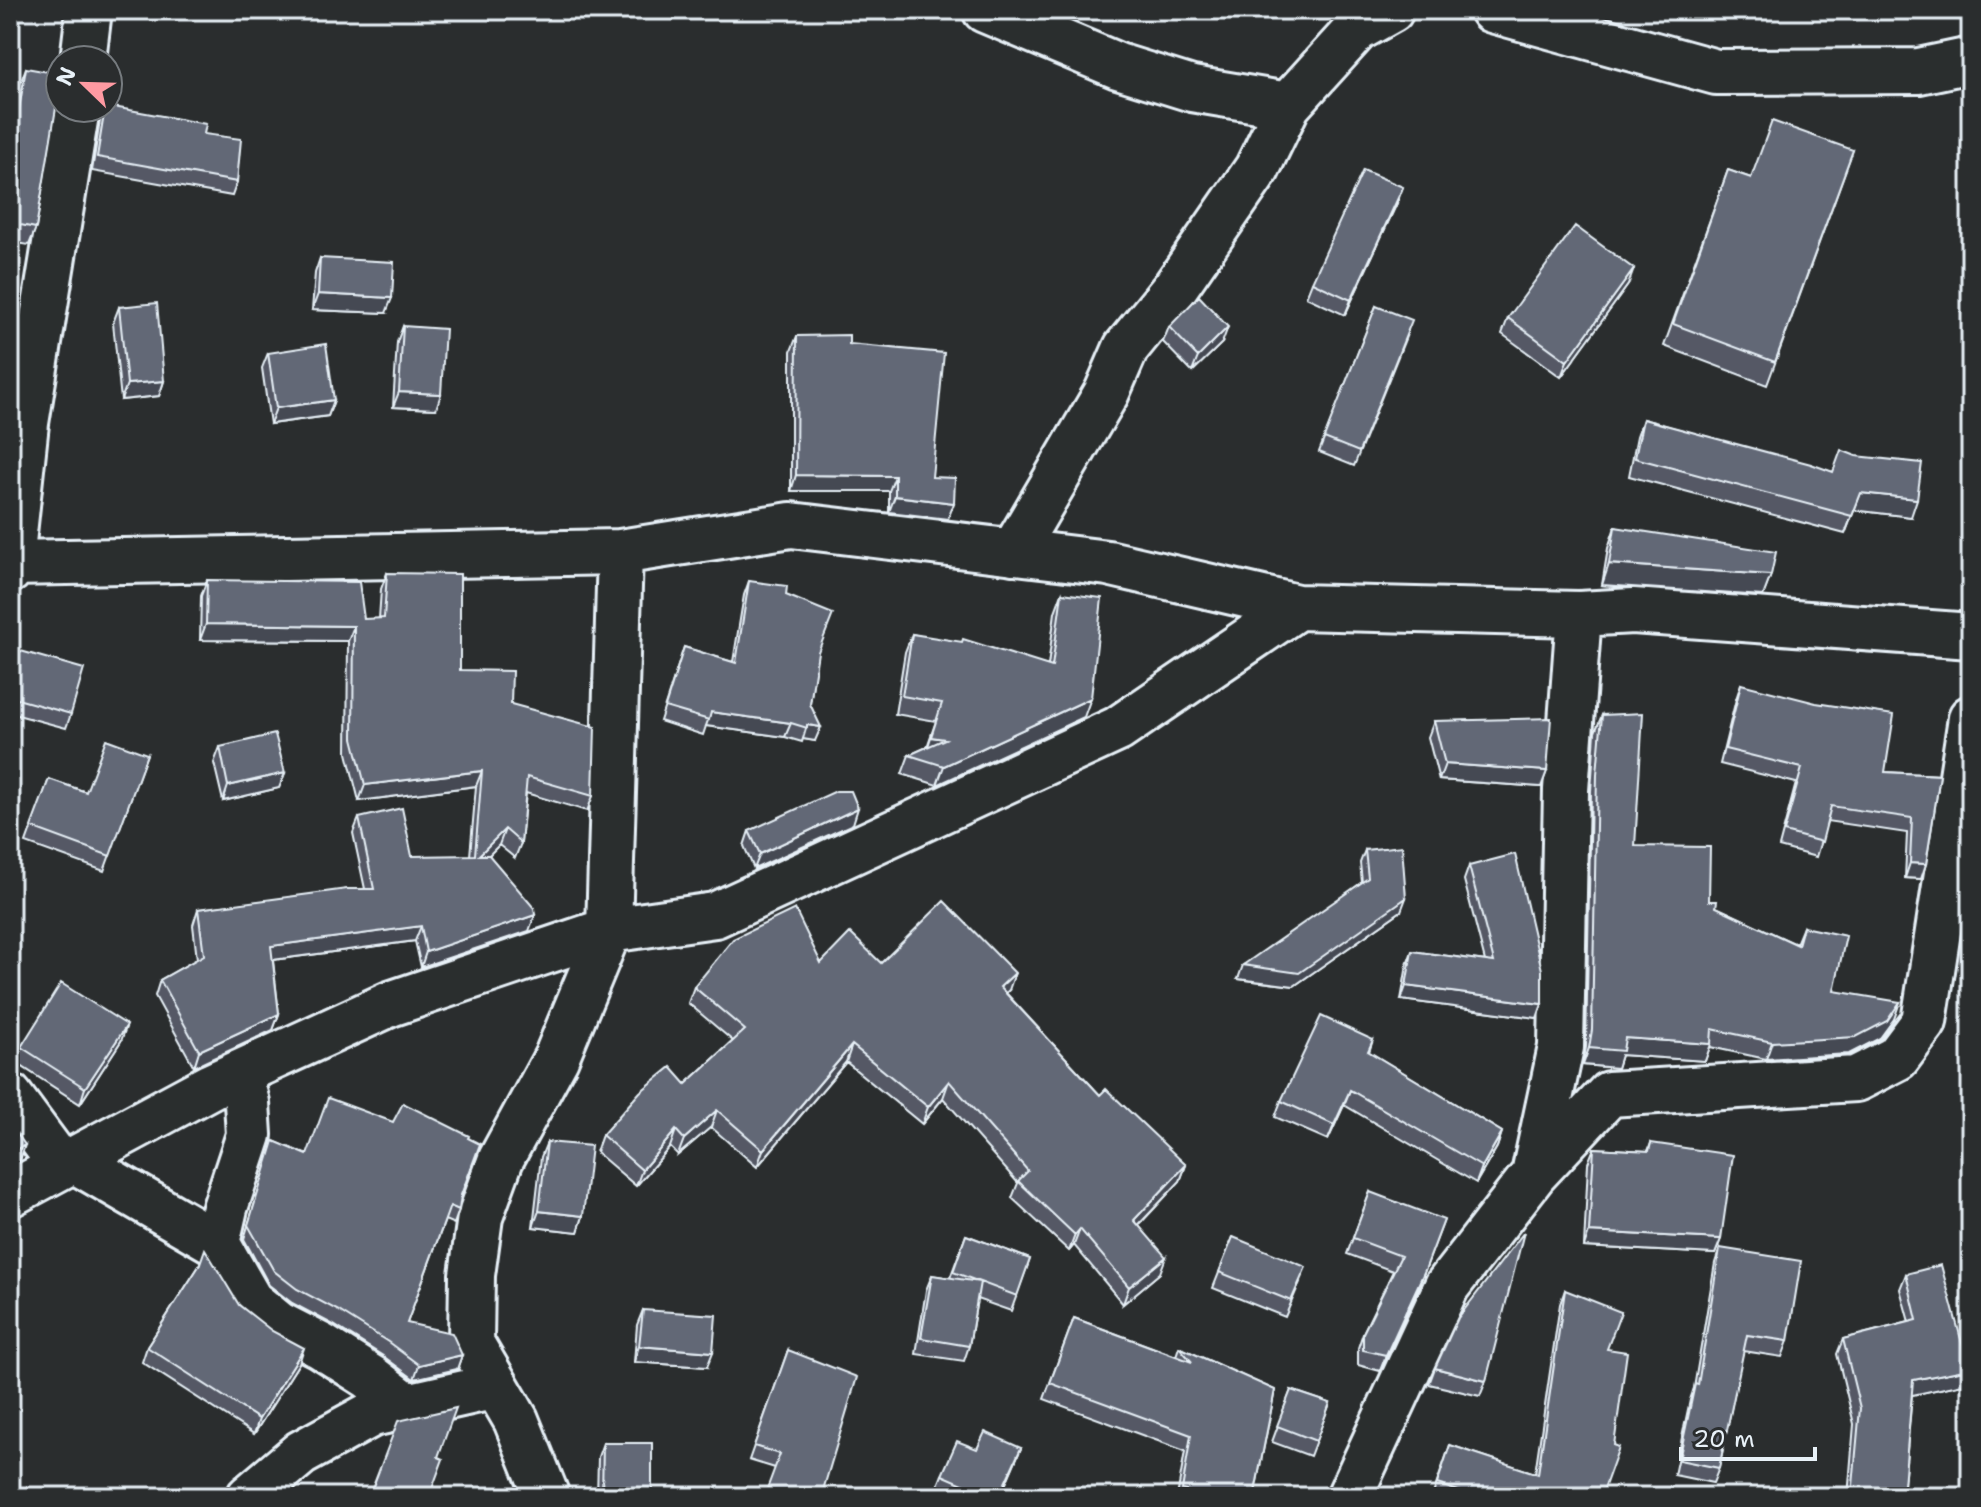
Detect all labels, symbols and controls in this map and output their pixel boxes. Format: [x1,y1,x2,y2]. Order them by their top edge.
north arrow [44,44,124,124]
text: N [49,63,83,90]
scale bar [1681,1411,1815,1461]
text: 20 m [1693,1423,1755,1455]

